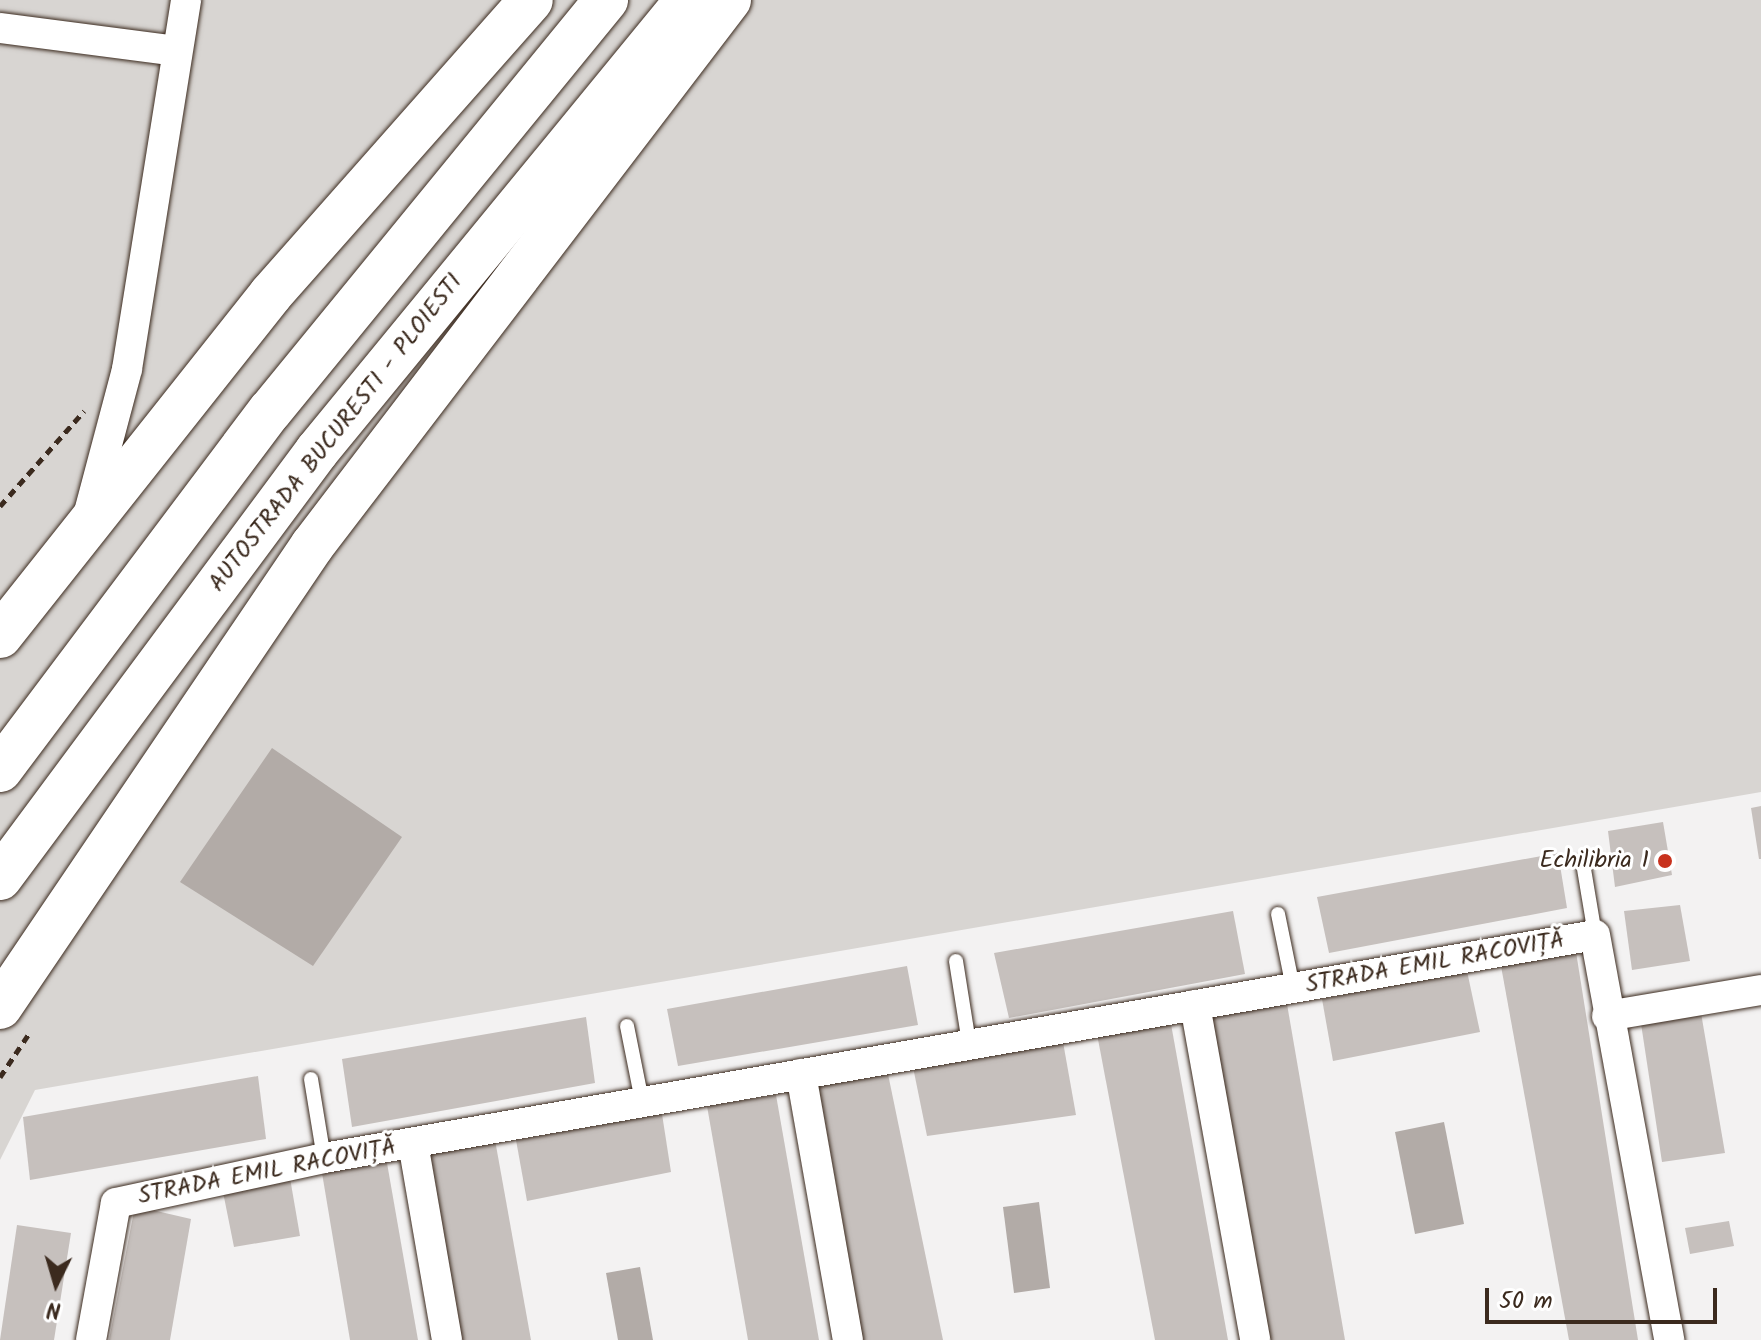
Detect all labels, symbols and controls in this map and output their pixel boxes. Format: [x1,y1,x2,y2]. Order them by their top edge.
street label: AUTOSTRADA BUCURESTI - PLOIESTI [203,268,469,598]
place label: Echilibria 1 [1539,847,1649,875]
marker: Echilibria 1 [1656,852,1674,870]
street label: STRADA EMIL RACOVIȚĂ [1303,926,1567,1000]
street label: STRADA EMIL RACOVIȚĂ [136,1133,398,1211]
north arrow [16,1244,96,1324]
scale bar [1489,1272,1721,1322]
text: 50 m [1499,1282,1553,1321]
text: N [45,1290,62,1326]

